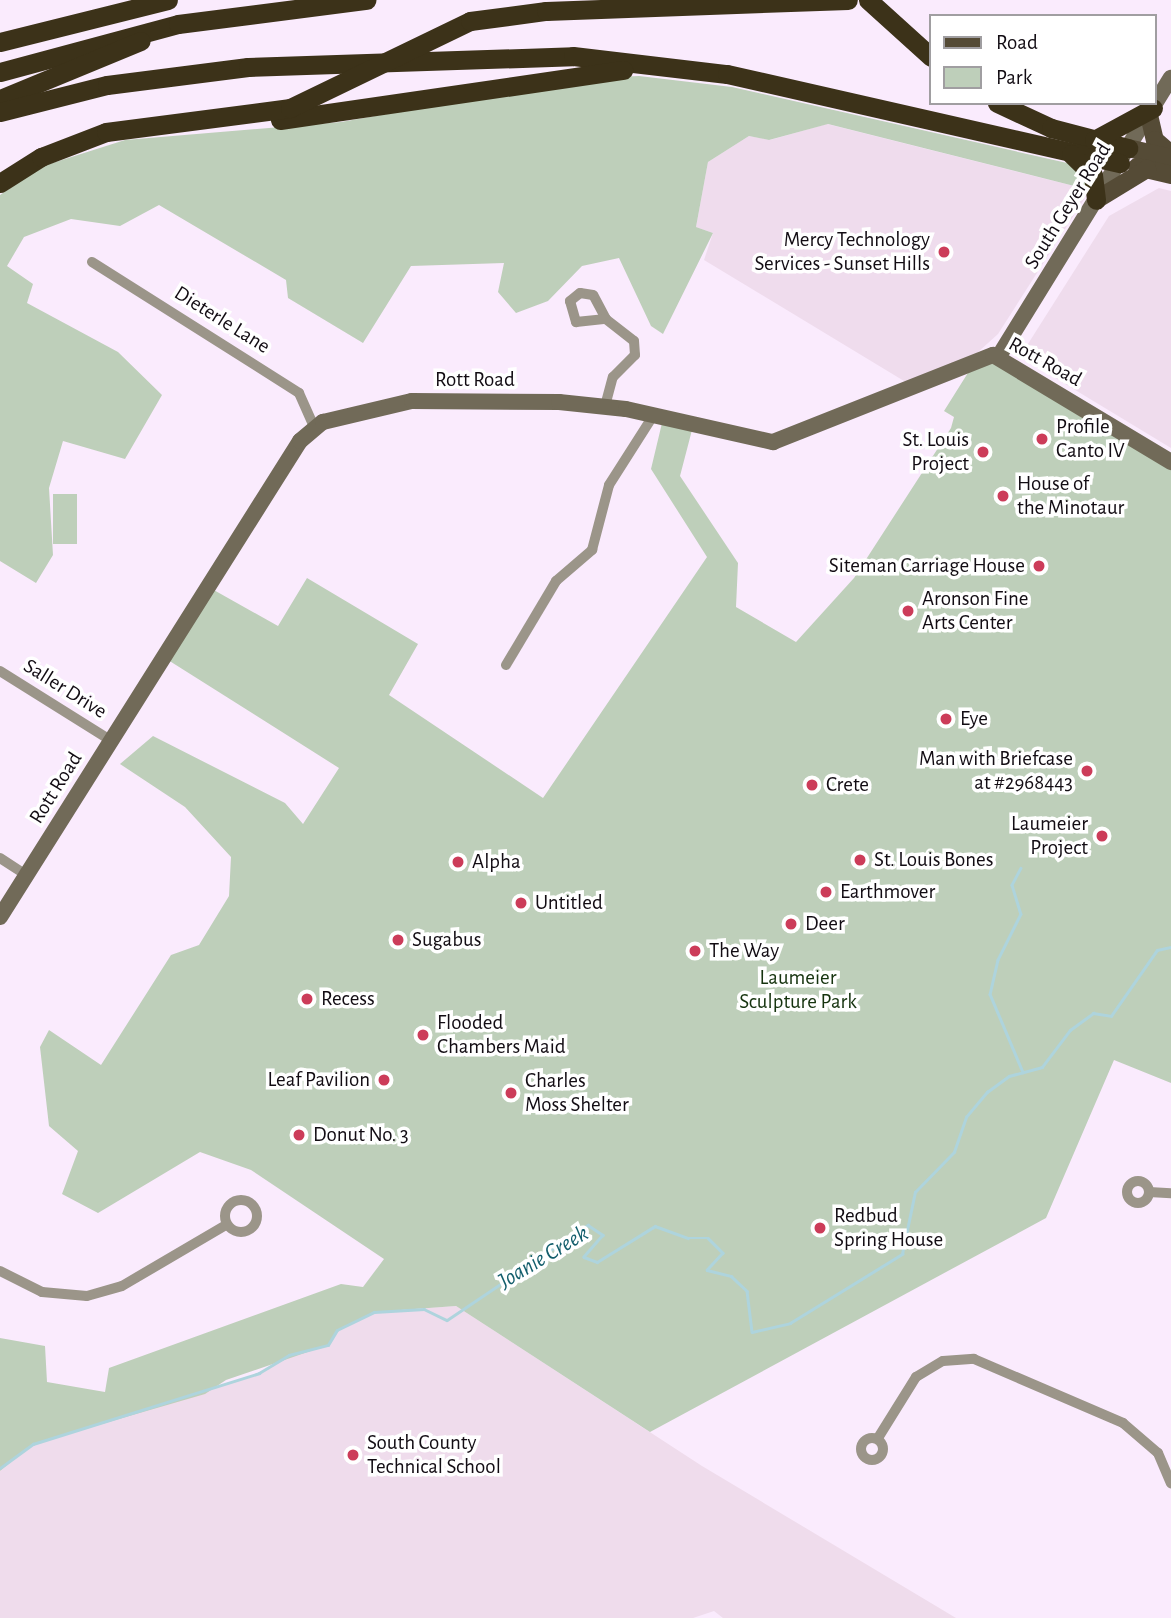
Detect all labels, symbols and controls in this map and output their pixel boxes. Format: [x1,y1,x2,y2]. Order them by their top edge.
legend [930,14,1157,105]
text: Road [996,32,1038,53]
text: Park [996,67,1032,88]
street label: South Geyer Road [1019,138,1117,274]
place label: Mercy Technology Services - Sunset Hills [754,227,930,277]
marker: Mercy Technology Services - Sunset Hills [936,244,952,260]
street label: Dieterle Lane [169,281,275,359]
street label: Rott Road [1004,332,1086,392]
street label: Rott Road [435,367,515,393]
place label: Profile Canto IV [1056,414,1125,464]
place label: St. Louis Project [902,427,969,477]
marker: Profile Canto IV [1034,431,1050,447]
marker: St. Louis Project [975,444,991,460]
place label: House of the Minotaur [1017,471,1124,521]
marker: House of the Minotaur [995,488,1011,504]
place label: Siteman Carriage House [829,553,1025,579]
marker: Siteman Carriage House [1031,558,1047,574]
place label: Aronson Fine Arts Center [922,586,1029,636]
marker: Aronson Fine Arts Center [900,603,916,619]
street label: Saller Drive [19,654,111,724]
place label: Eye [960,706,988,732]
marker: Eye [938,711,954,727]
place label: Man with Briefcase at #2968443 [919,746,1073,796]
street label: Rott Road [24,747,88,829]
marker: Man with Briefcase at #2968443 [1079,763,1095,779]
place label: Crete [826,772,869,798]
marker: Crete [804,777,820,793]
place label: Laumeier Project [1011,811,1088,861]
marker: Laumeier Project [1094,828,1110,844]
place label: St. Louis Bones [874,847,993,873]
place label: Alpha [472,849,521,875]
marker: St. Louis Bones [852,852,868,868]
marker: Alpha [450,854,466,870]
place label: Earthmover [840,879,935,905]
marker: Earthmover [818,884,834,900]
place label: Untitled [535,890,603,916]
marker: Untitled [513,895,529,911]
place label: Deer [805,911,845,937]
marker: Deer [783,916,799,932]
place label: Sugabus [412,927,482,953]
marker: Sugabus [390,932,406,948]
place label: The Way [709,938,779,964]
marker: The Way [687,943,703,959]
park label: Laumeier Sculpture Park [739,965,857,1015]
place label: Recess [321,986,375,1012]
marker: Recess [299,991,315,1007]
place label: Flooded Chambers Maid [437,1010,566,1060]
marker: Flooded Chambers Maid [415,1027,431,1043]
place label: Leaf Pavilion [268,1067,370,1093]
place label: Charles Moss Shelter [525,1068,629,1118]
marker: Leaf Pavilion [376,1072,392,1088]
marker: Charles Moss Shelter [503,1085,519,1101]
place label: Donut No. 3 [313,1122,409,1148]
marker: Donut No. 3 [291,1127,307,1143]
place label: Redbud Spring House [834,1203,943,1253]
water label: Joanie Creek [494,1220,594,1296]
marker: Redbud Spring House [812,1220,828,1236]
place label: South County Technical School [367,1430,501,1480]
marker: South County Technical School [345,1447,361,1463]

